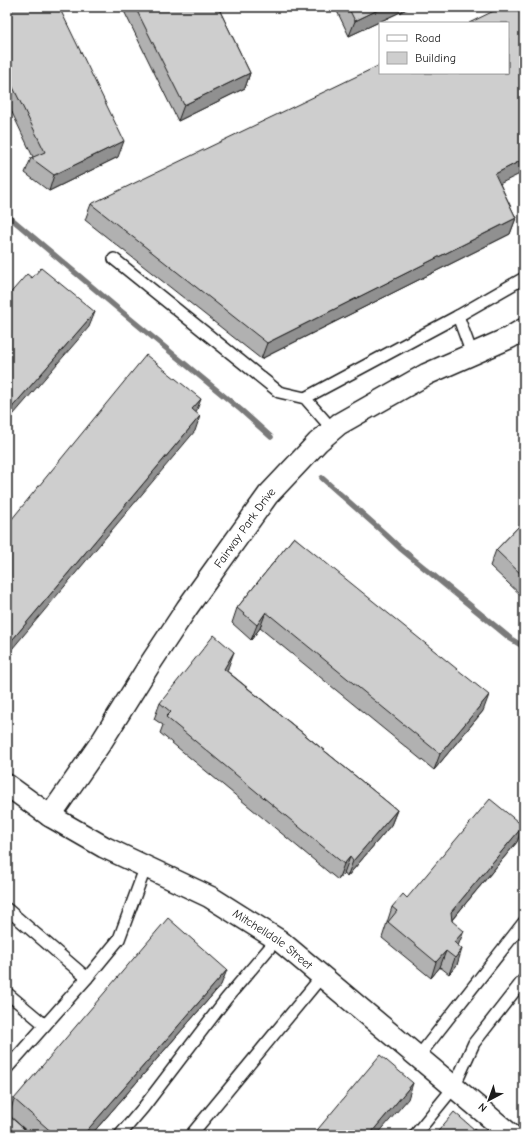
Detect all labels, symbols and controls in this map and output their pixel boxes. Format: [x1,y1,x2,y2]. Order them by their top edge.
legend [379,22,509,74]
text: Road [415,31,441,45]
text: Building [415,51,456,65]
street label: Fairway Park Drive [211,485,278,570]
street label: Mitchelldale Street [230,906,316,973]
north arrow [469,1080,509,1120]
text: N [476,1100,490,1114]

